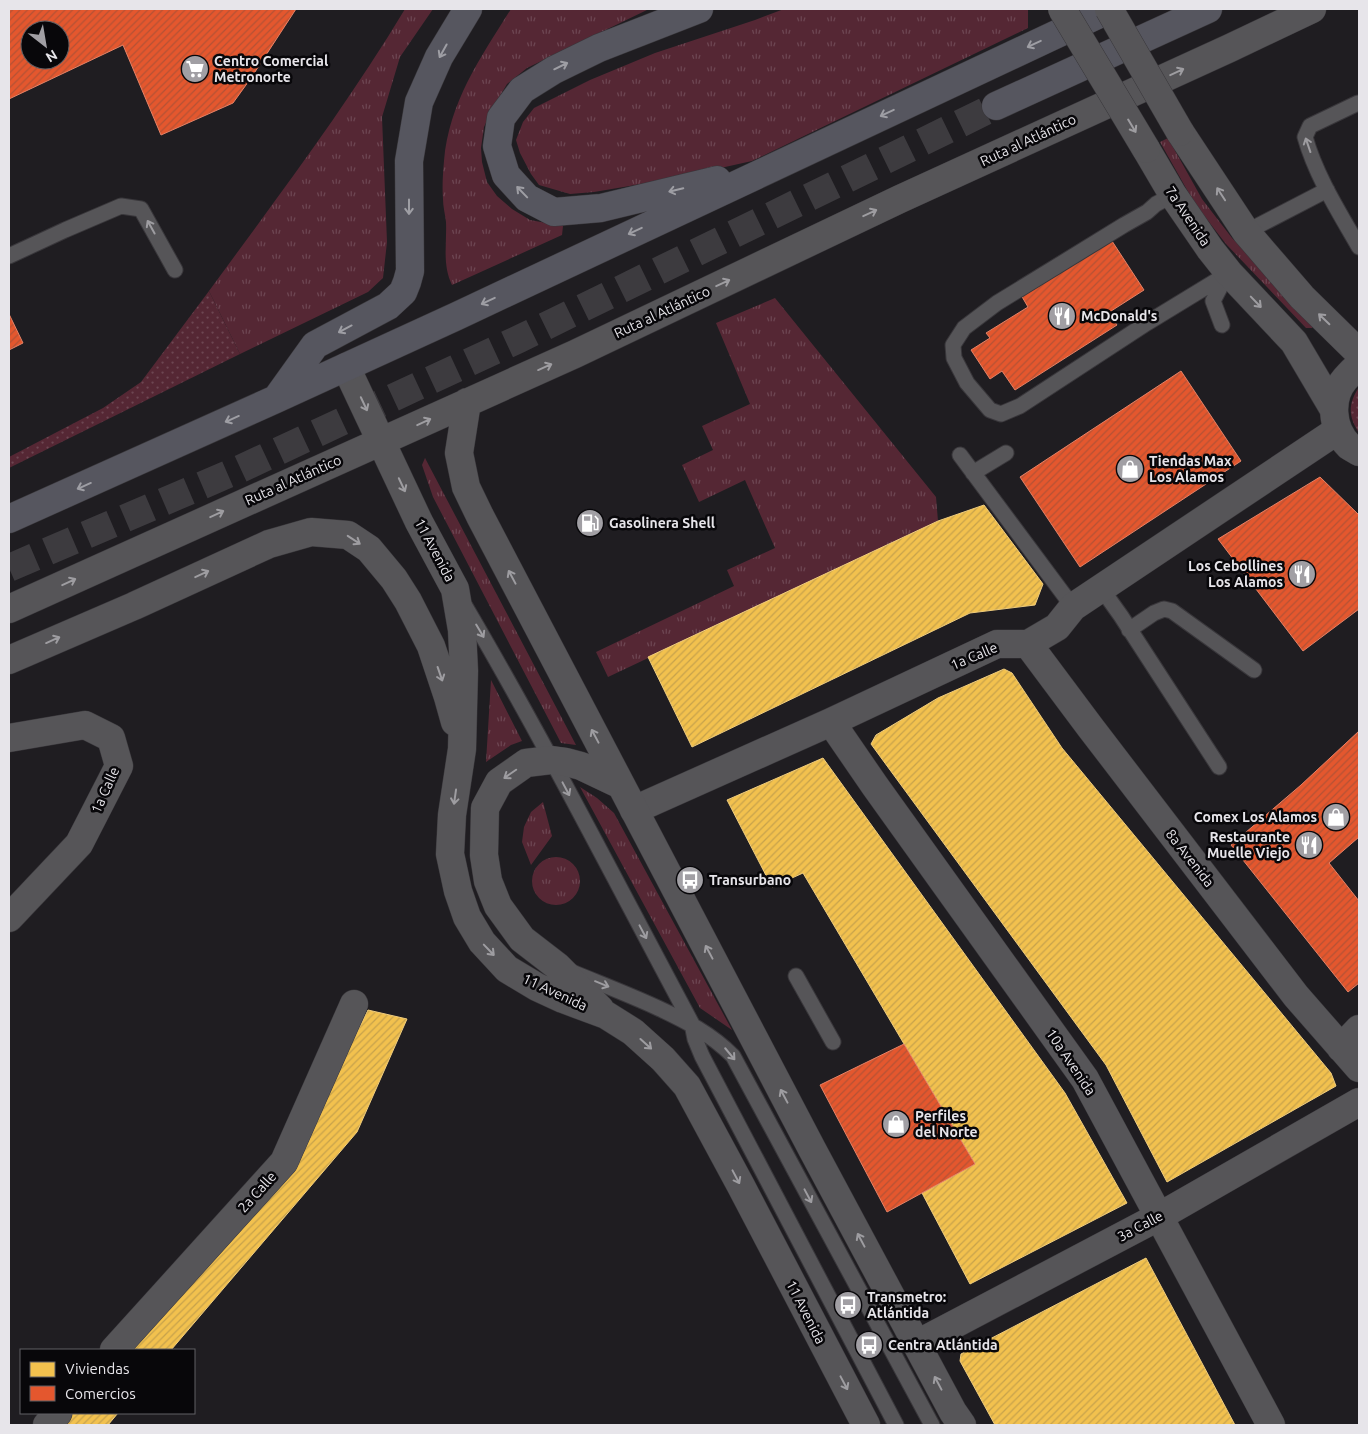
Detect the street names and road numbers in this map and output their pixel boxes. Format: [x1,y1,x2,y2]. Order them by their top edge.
street label: Ruta al Atlántico [978,111,1078,169]
street label: 7a Avenida [1162,183,1214,249]
street label: Ruta al Atlántico [612,283,712,341]
street label: Ruta al Atlántico [242,452,344,508]
street label: 11 Avenida [412,516,458,584]
street label: 1a Calle [948,639,1000,673]
street label: 1a Calle [88,764,122,816]
street label: 8a Avenida [1163,826,1217,890]
street label: 11 Avenida [520,970,590,1014]
street label: 10a Avenida [1043,1026,1099,1098]
street label: 2a Calle [235,1168,279,1216]
street label: 3a Calle [1115,1207,1165,1245]
street label: 11 Avenida [783,1278,829,1346]

